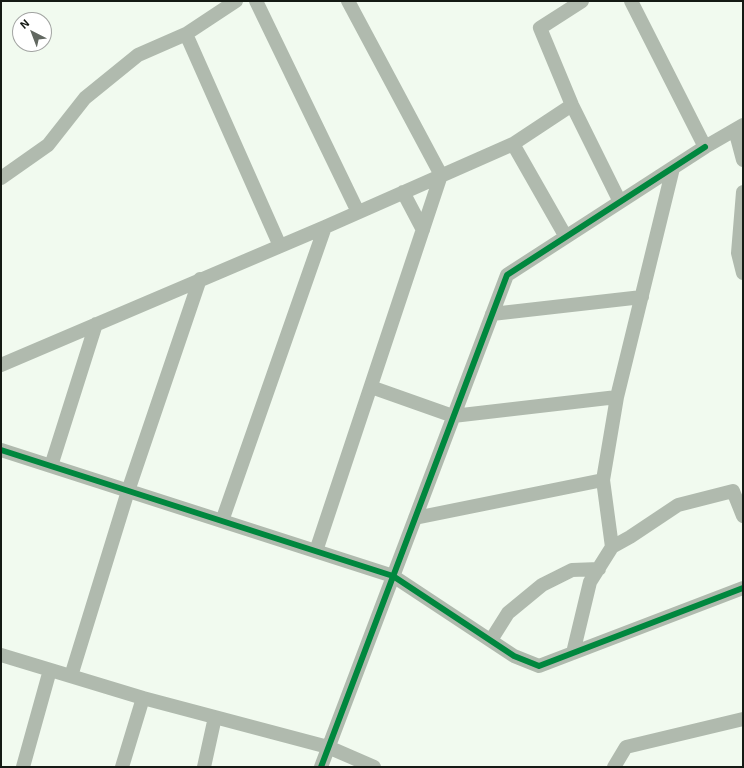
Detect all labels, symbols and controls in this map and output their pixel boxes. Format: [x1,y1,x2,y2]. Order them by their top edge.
north arrow [12,12,52,52]
text: N [17,16,32,31]

